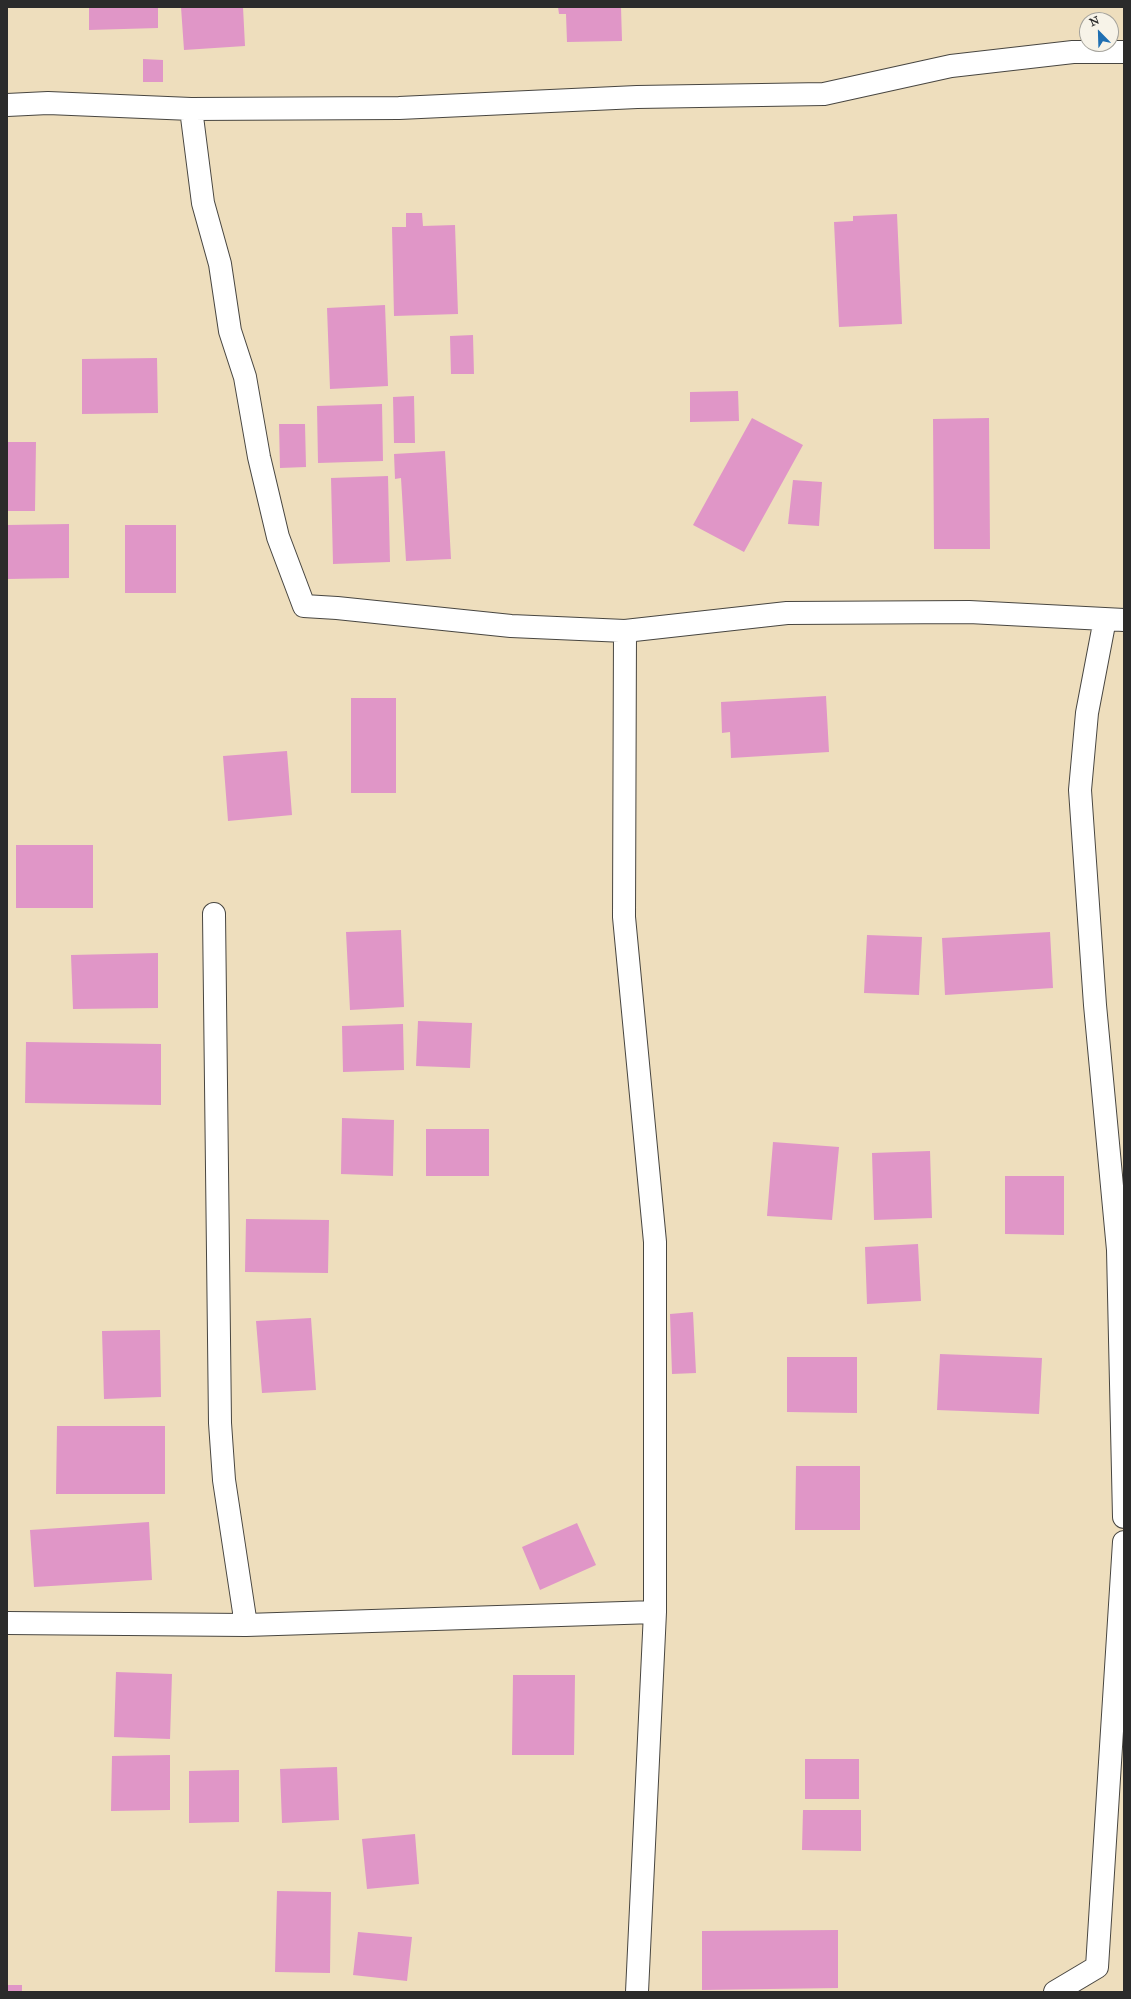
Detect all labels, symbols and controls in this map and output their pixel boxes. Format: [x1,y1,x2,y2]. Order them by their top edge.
north arrow [1079,12,1119,52]
text: N [1088,14,1101,29]

